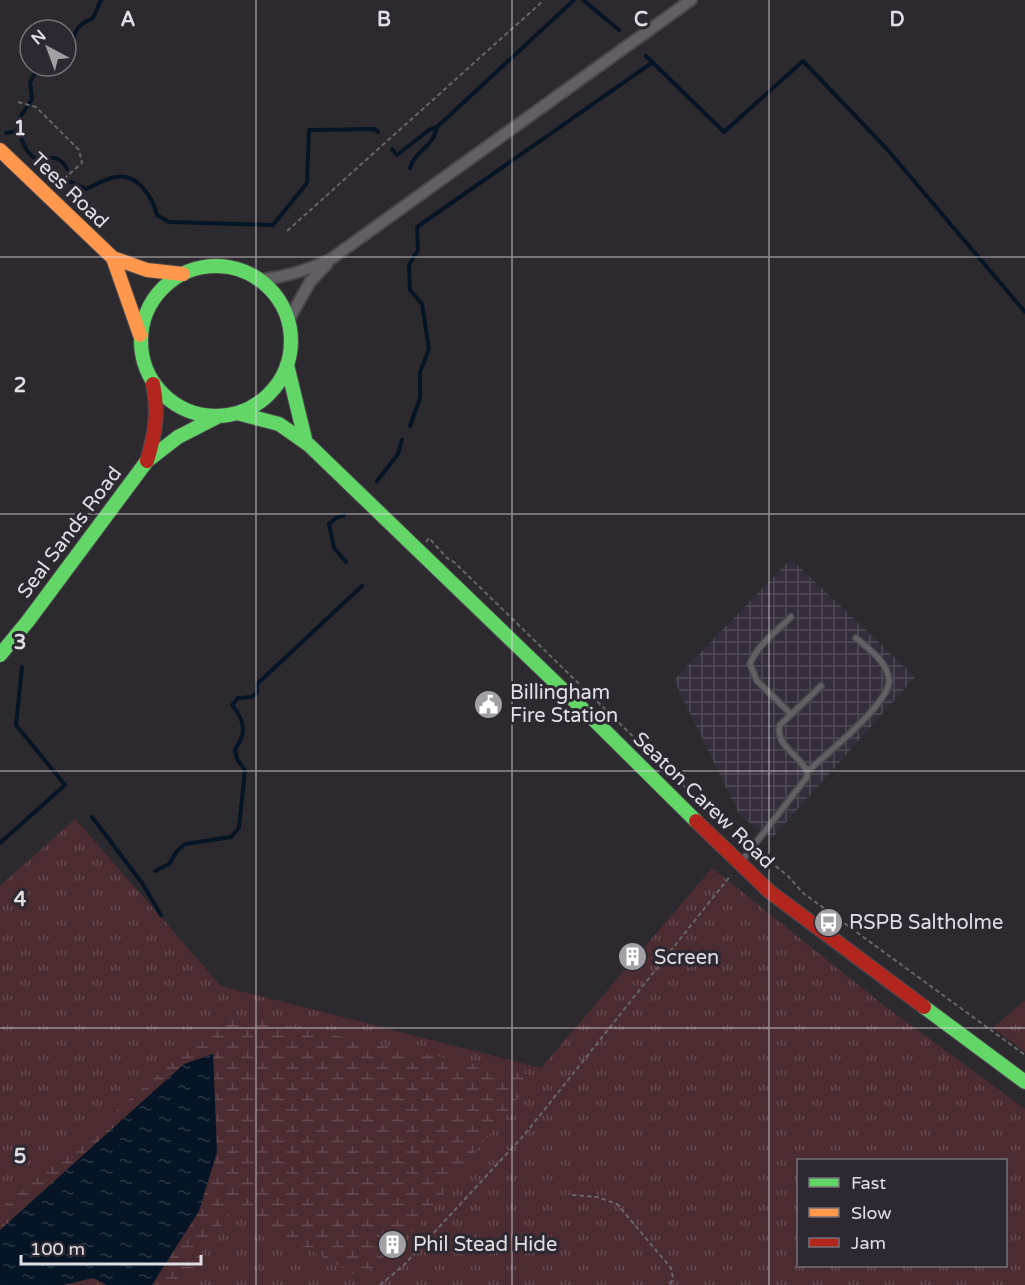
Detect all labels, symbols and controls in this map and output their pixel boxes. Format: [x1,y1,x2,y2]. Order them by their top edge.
text: A [121,8,136,32]
text: B [377,8,391,32]
text: C [634,8,648,32]
text: D [889,8,905,32]
north arrow [18,18,78,78]
text: N [27,26,50,49]
text: 1 [14,117,26,141]
street label: Tees Road [26,148,113,234]
text: 2 [14,374,26,398]
street label: Seal Sands Road [13,462,127,603]
text: 3 [14,631,26,655]
place label: Billingham Fire Station [510,681,618,728]
public building icon: Billingham Fire Station [473,688,505,720]
street label: Seaton Carew Road [628,727,779,874]
text: 4 [14,888,27,912]
bus stop icon: RSPB Saltholme [812,906,844,938]
place label: RSPB Saltholme [849,911,1003,935]
building icon: Screen [617,941,649,973]
place label: Screen [654,946,719,970]
text: 5 [14,1145,26,1169]
legend [797,1159,1007,1267]
text: Fast [851,1172,886,1194]
text: Slow [851,1202,892,1224]
scale bar [21,1228,201,1266]
building icon: Phil Stead Hide [376,1228,408,1260]
text: Jam [851,1232,886,1254]
place label: Phil Stead Hide [413,1233,557,1257]
text: 100 m [30,1238,85,1260]

